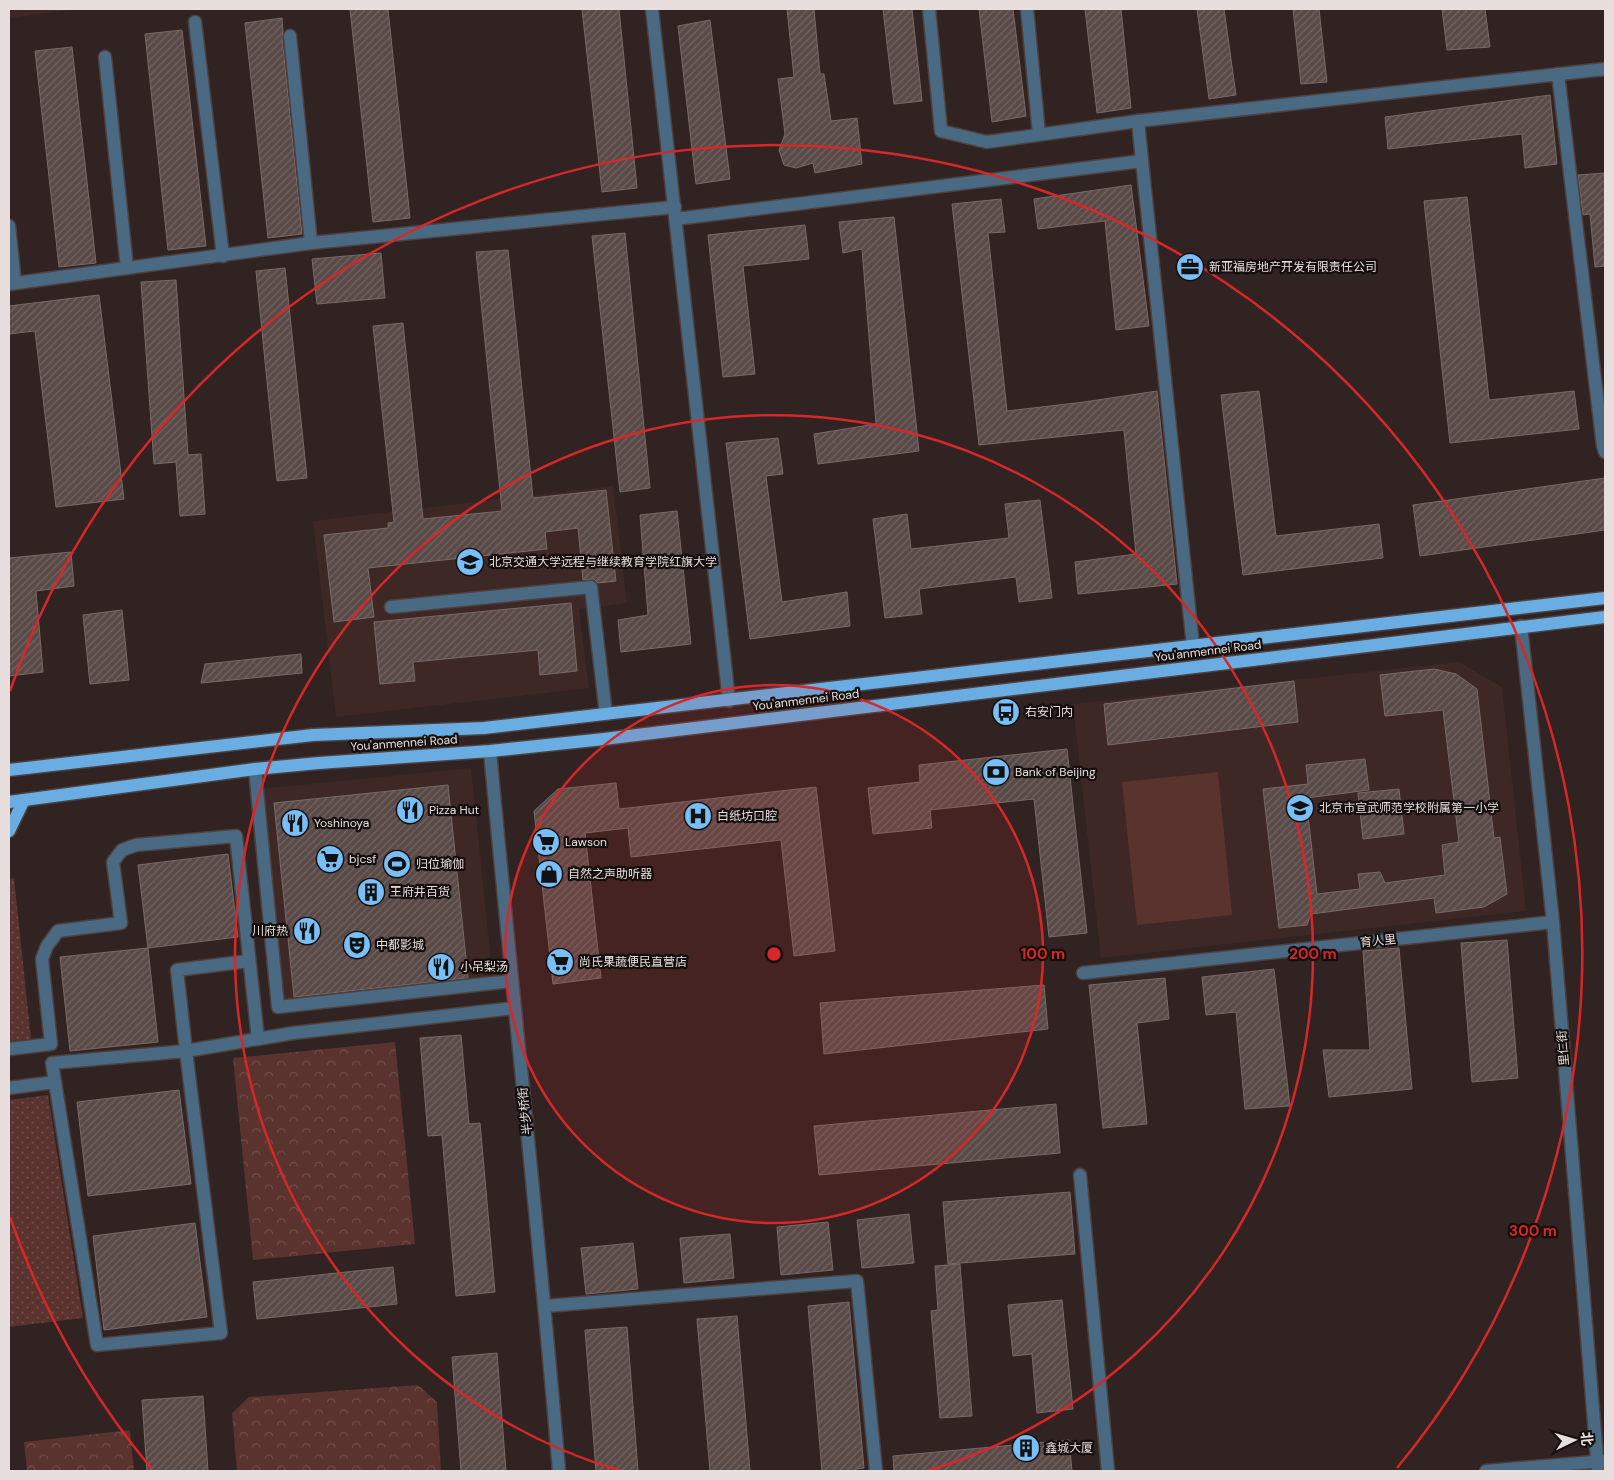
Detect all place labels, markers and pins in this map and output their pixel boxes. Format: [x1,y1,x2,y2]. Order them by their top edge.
office icon: 新亚福房地产开发有限责任公司 [1175,252,1205,282]
place label: 新亚福房地产开发有限责任公司 [1209,259,1377,275]
school or university icon: 北京交通大学远程与继续教育学院红旗大学 [455,547,485,577]
place label: 北京交通大学远程与继续教育学院红旗大学 [489,554,717,570]
bus stop icon: 右安门内 [991,697,1021,727]
place label: 右安门内 [1025,704,1073,720]
bank icon: Bank of Beijing [981,757,1011,787]
place label: Bank of Beijing [1015,764,1096,780]
school or university icon: 北京市宣武师范学校附属第一小学 [1285,793,1315,823]
restaurant icon: Pizza Hut [395,795,425,825]
place label: 北京市宣武师范学校附属第一小学 [1319,800,1499,816]
hospital icon: 白纸坊口腔 [683,801,713,831]
place label: Pizza Hut [429,802,480,818]
restaurant icon: Yoshinoya [280,808,310,838]
place label: 白纸坊口腔 [717,808,777,824]
place label: Yoshinoya [314,815,369,831]
supermarket icon: Lawson [531,827,561,857]
place label: Lawson [565,834,607,850]
supermarket icon: bjcsf [315,844,345,874]
sports icon: 归位瑜伽 [382,849,412,879]
place label: bjcsf [349,851,376,867]
place label: 归位瑜伽 [416,856,464,872]
shop icon: 自然之声助听器 [534,859,564,889]
place label: 自然之声助听器 [568,866,652,882]
building icon: 王府井百货 [356,877,386,907]
place label: 王府井百货 [390,884,450,900]
restaurant icon: 川府热 [292,916,322,946]
place label: 川府热 [252,923,288,939]
theatre icon: 中都影城 [342,930,372,960]
place label: 中都影城 [376,937,424,953]
centre of rings [765,945,783,963]
supermarket icon: 尚氏果蔬便民直营店 [545,947,575,977]
restaurant icon: 小吊梨汤 [426,952,456,982]
place label: 尚氏果蔬便民直营店 [579,954,687,970]
place label: 小吊梨汤 [460,959,508,975]
building icon: 鑫城大厦 [1011,1433,1041,1463]
place label: 鑫城大厦 [1045,1440,1093,1456]

